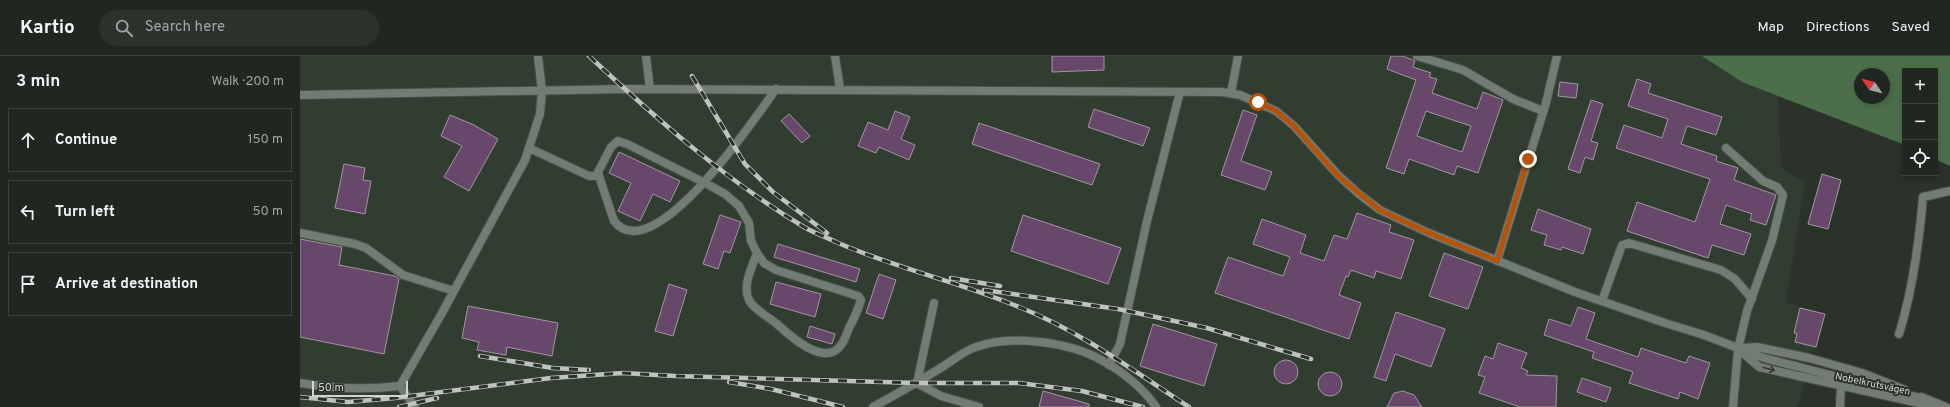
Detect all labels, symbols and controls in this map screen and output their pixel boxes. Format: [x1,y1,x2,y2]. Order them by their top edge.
search box [99,10,379,46]
text: Kartio [20,16,75,40]
icon: search [113,17,135,39]
text: Search here [145,18,225,37]
text: Map [1758,19,1784,36]
text: Directions [1806,19,1870,36]
text: Saved [1892,19,1930,36]
north arrow [1854,68,1890,104]
map controls [1902,68,1938,176]
button: + [1902,68,1938,104]
text: 3 min [16,71,60,93]
text: Walk · 200 m [212,74,284,90]
route start [1249,93,1267,111]
button: − [1902,104,1938,140]
icon: ahead [17,129,39,151]
text: Continue [55,131,117,150]
text: 150 m [248,132,283,148]
button: locate [1902,140,1938,176]
route end [1519,150,1537,168]
icon: left [17,201,39,223]
text: Turn left [55,203,115,222]
text: 50 m [253,204,283,220]
icon: arrive [17,273,39,295]
text: Arrive at destination [55,275,198,294]
one-way arrow [1762,366,1775,374]
street label: Nobelkrutsvägen [1834,370,1911,399]
scale bar [312,379,408,398]
text: 50 m [318,381,344,395]

